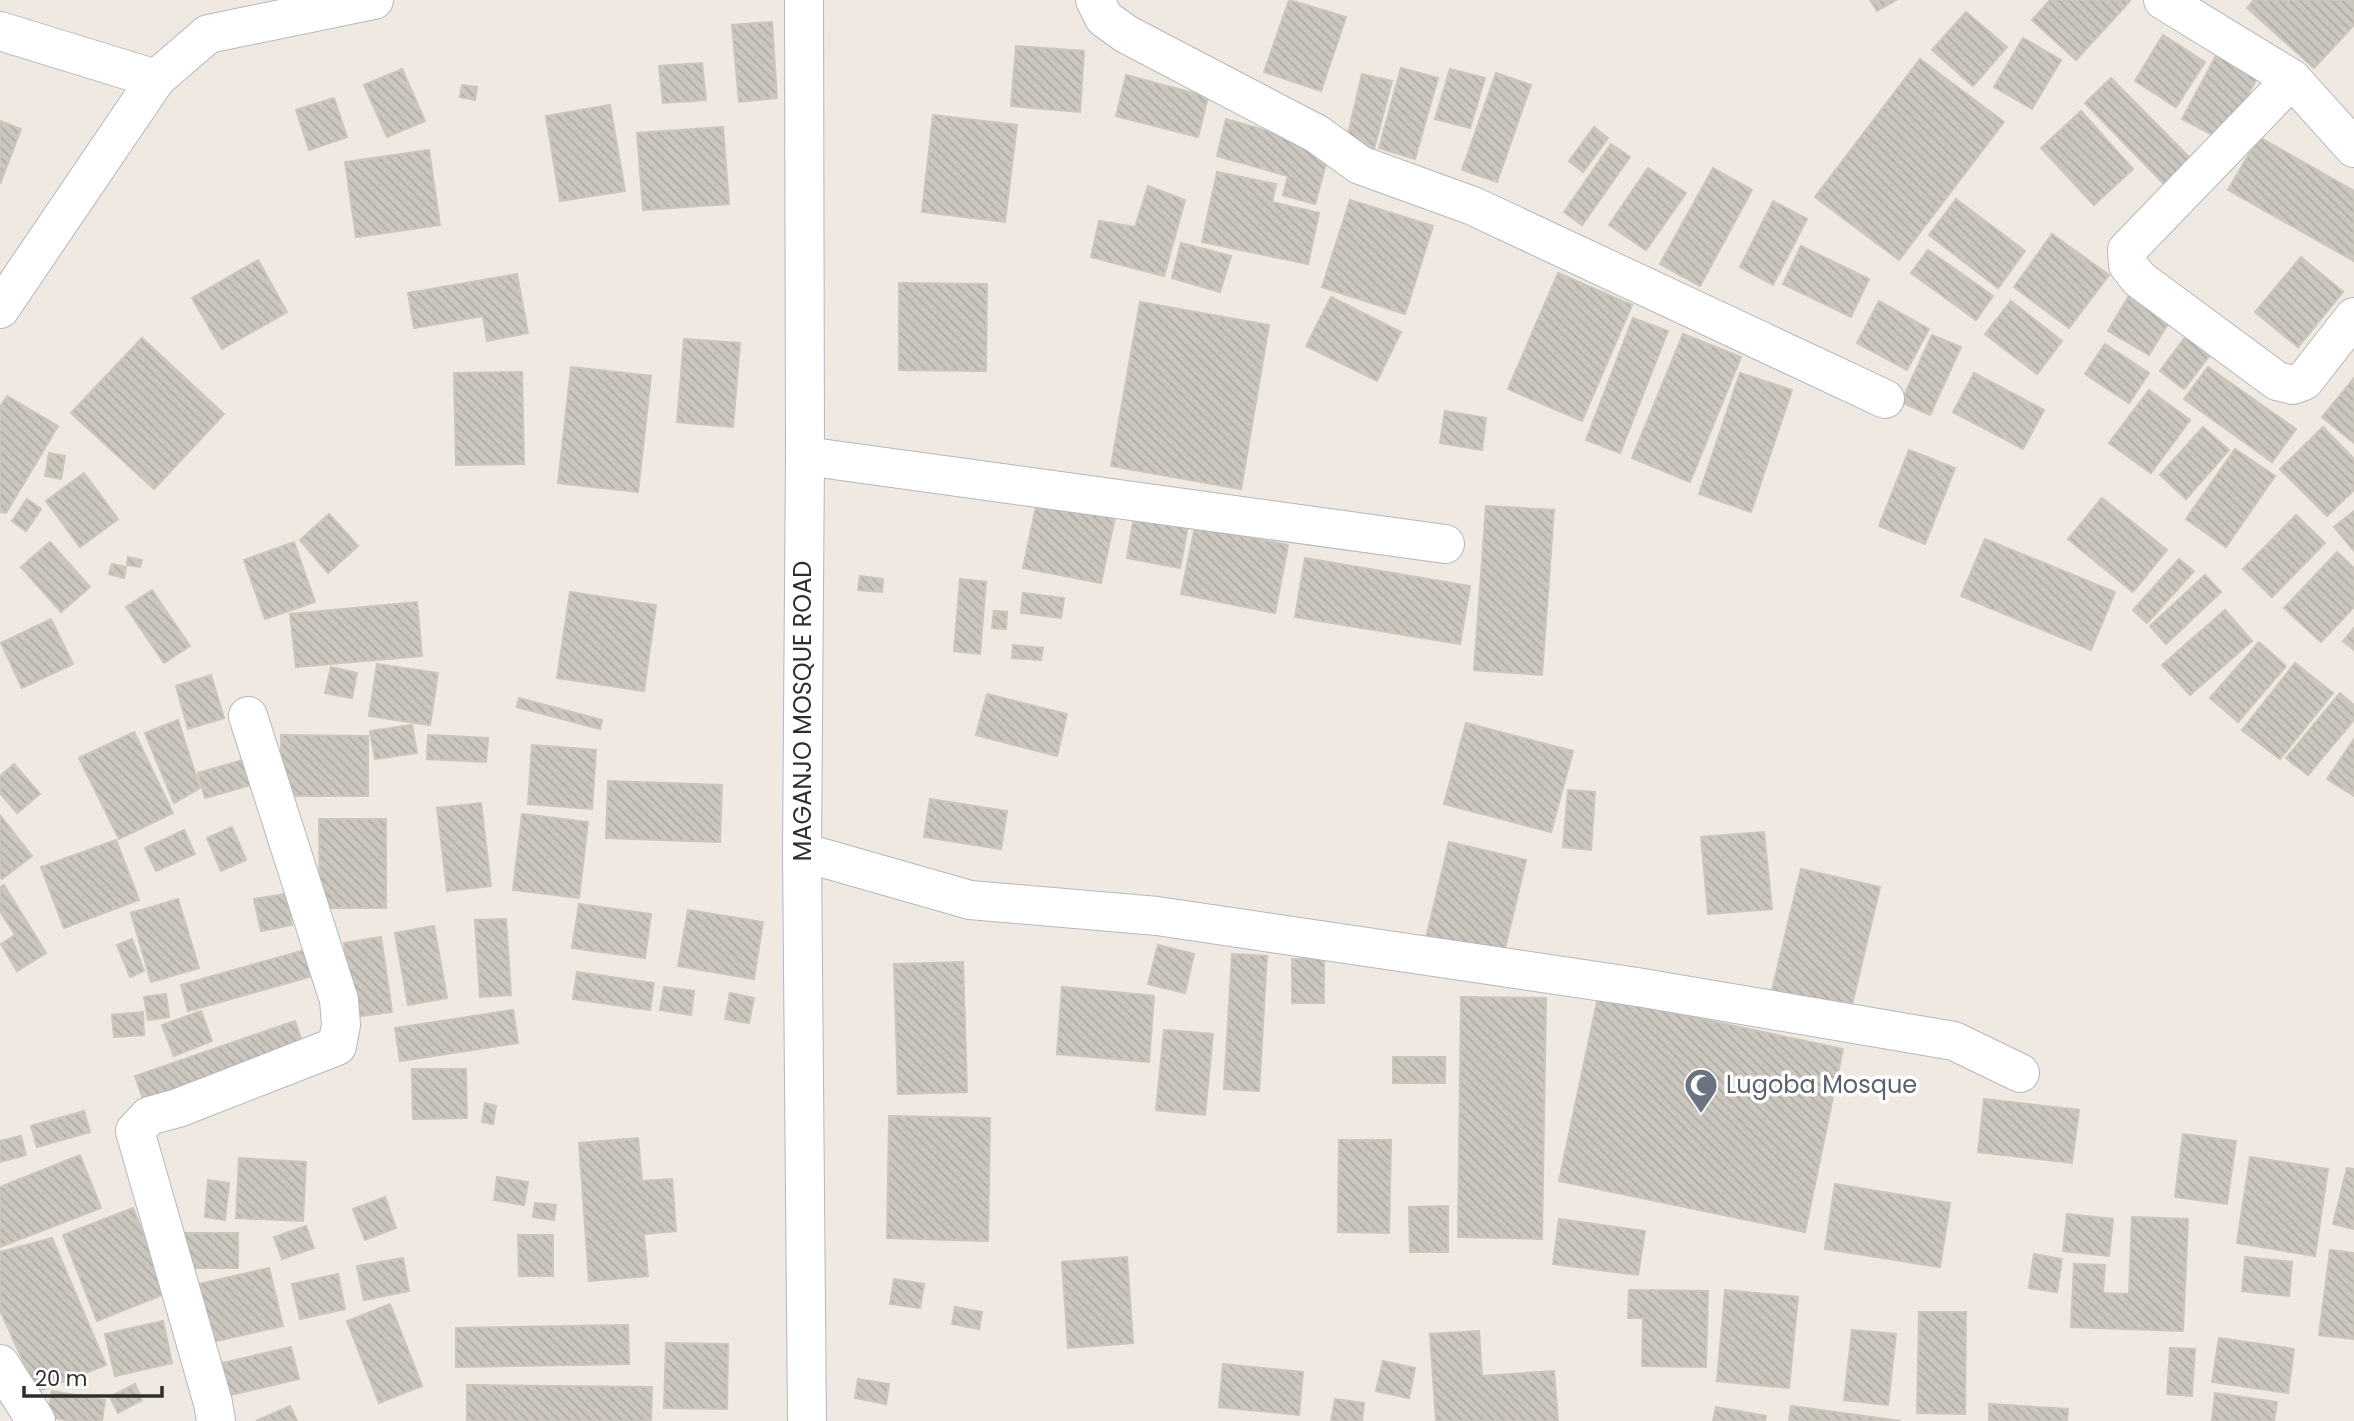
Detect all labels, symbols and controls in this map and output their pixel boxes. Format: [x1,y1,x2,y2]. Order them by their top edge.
street label: MAGANJO MOSQUE ROAD [786,561,819,861]
mosque icon: Lugoba Mosque [1682,1066,1720,1115]
place label: Lugoba Mosque [1726,1068,1917,1101]
scale bar [24,1354,163,1398]
text: 20 m [35,1364,88,1393]

